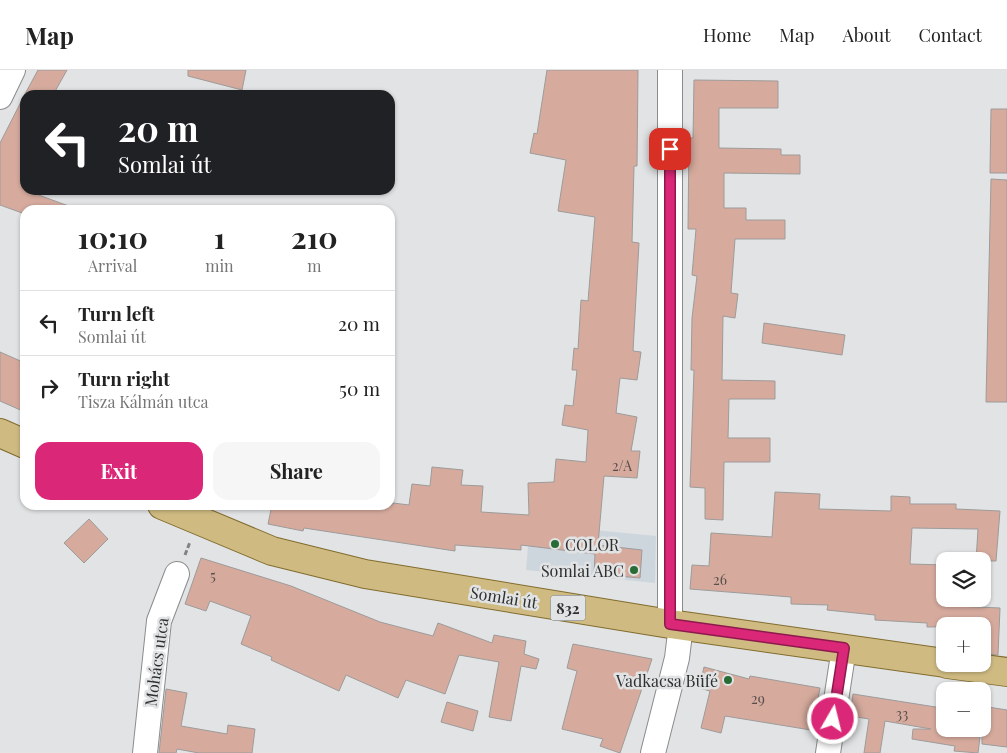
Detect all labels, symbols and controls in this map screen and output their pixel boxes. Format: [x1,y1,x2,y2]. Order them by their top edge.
text: Map [25,19,74,51]
text: Home [703,23,751,47]
text: Map [779,23,814,47]
text: About [842,23,891,47]
text: Contact [919,23,982,47]
text: 20 m [118,104,199,151]
icon: left [35,110,100,175]
pin [649,128,691,170]
icon: arrive [656,135,684,163]
text: Somlai út [118,149,211,179]
text: 10:10 [77,217,148,257]
text: 1 [214,217,225,257]
text: 210 [291,217,338,257]
text: Arrival [88,255,137,276]
text: min [205,255,234,276]
text: m [307,255,321,276]
text: Turn left [78,300,155,326]
icon: left [35,309,63,337]
text: 20 m [338,310,380,336]
text: Somlai út [78,326,146,347]
text: Turn right [78,365,170,391]
icon: right [35,374,63,402]
text: 50 m [339,375,380,401]
text: Tisza Kálmán utca [78,391,209,412]
button: Exit [35,442,203,500]
button: Share [213,442,380,500]
house number: 2/A [612,456,632,475]
place label: COLOR [565,534,620,555]
marker: COLOR [549,538,561,550]
map controls [936,552,991,737]
button: layers [936,552,991,607]
place label: Somlai ABC [541,560,624,581]
marker: Somlai ABC [628,564,640,576]
house number: 5 [210,566,216,585]
house number: 26 [713,570,727,589]
street label: Somlai út [469,581,539,613]
road number: 832 [550,596,586,620]
street label: Mohács utca [139,616,173,708]
button: + [936,617,991,672]
place label: Vadkacsa Büfé [615,670,718,691]
marker: Vadkacsa Büfé [722,674,734,686]
button: − [936,682,991,737]
house number: 29 [751,689,765,708]
position arrow [806,692,858,744]
house number: 33 [896,704,908,723]

